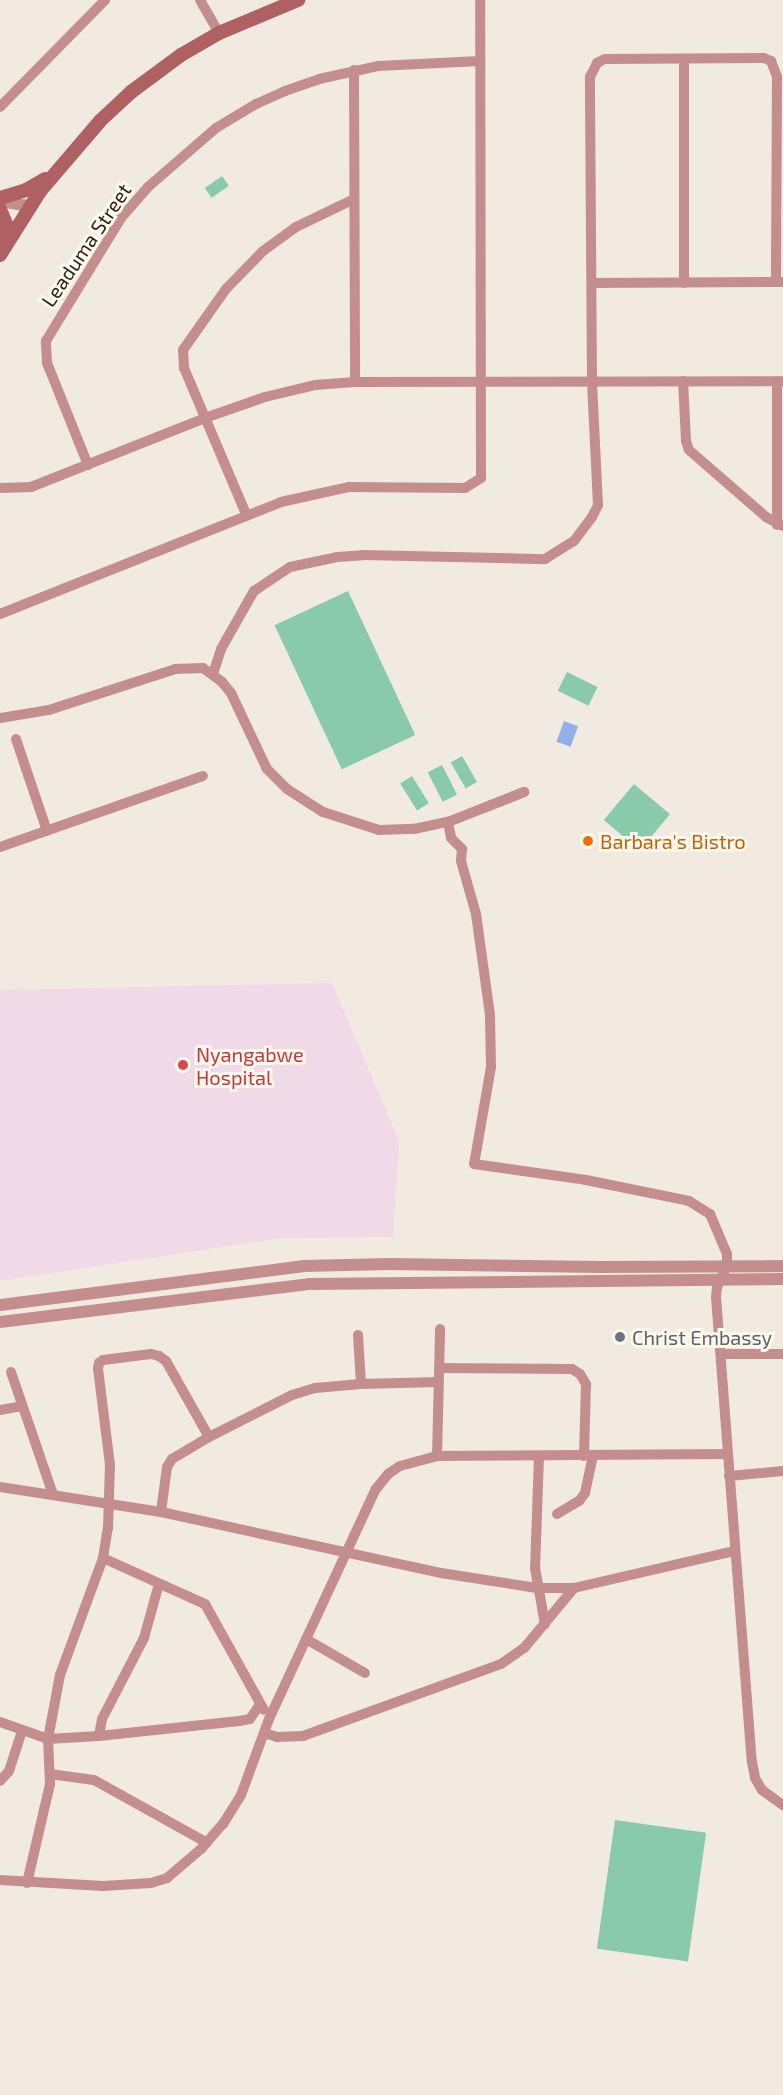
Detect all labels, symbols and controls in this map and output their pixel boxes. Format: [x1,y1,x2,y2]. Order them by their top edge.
street label: Leaduma Street [36,179,136,311]
place label: Barbara's Bistro [600,829,746,853]
marker: Barbara's Bistro [581,834,595,848]
place label: Nyangabwe Hospital [196,1042,304,1089]
marker: Nyangabwe Hospital [174,1056,192,1074]
place label: Christ Embassy [632,1325,772,1349]
marker: Christ Embassy [613,1330,627,1344]

